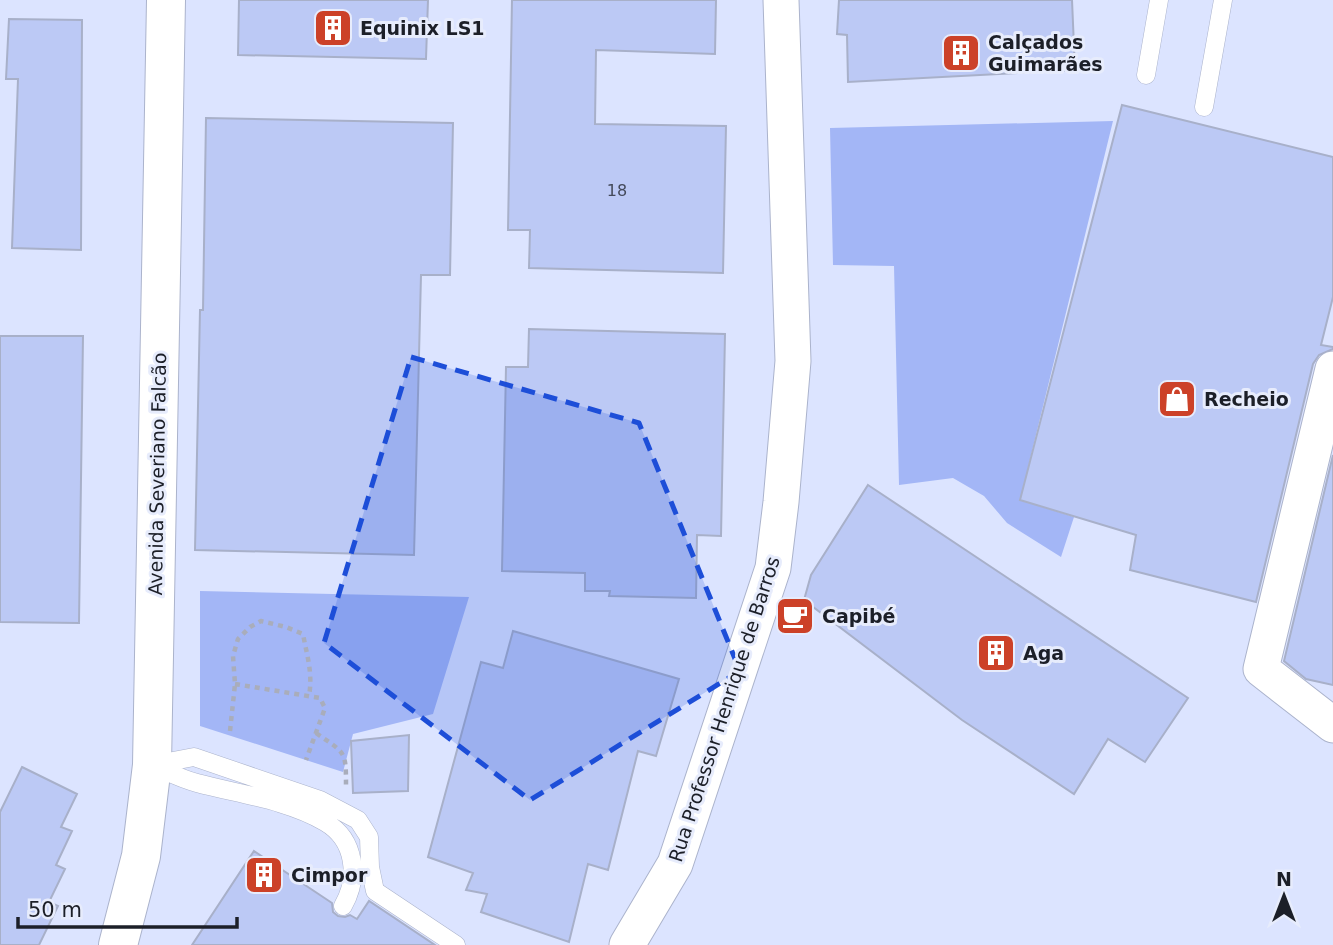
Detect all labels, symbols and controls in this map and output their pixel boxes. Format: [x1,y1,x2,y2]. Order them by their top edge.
building icon: Equinix LS1 [312,7,354,49]
place label: Equinix LS1 [360,17,485,39]
place label: Calçados Guimarães [988,31,1103,75]
building icon: Calçados Guimarães [940,32,982,74]
house number: 18 [607,181,627,200]
street label: Avenida Severiano Falcão [144,352,170,596]
shop icon: Recheio [1156,378,1198,420]
place label: Recheio [1204,388,1289,410]
street label: Rua Professor Henrique de Barros [664,554,784,864]
cafe icon: Capibé [774,595,816,637]
place label: Capibé [822,605,895,627]
building icon: Aga [975,632,1017,674]
place label: Aga [1023,642,1064,664]
building icon: Cimpor [243,854,285,896]
north arrow [1249,861,1319,931]
place label: Cimpor [291,864,368,886]
text: N [1276,868,1292,890]
scale bar [18,886,236,930]
text: 50 m [28,898,82,922]

